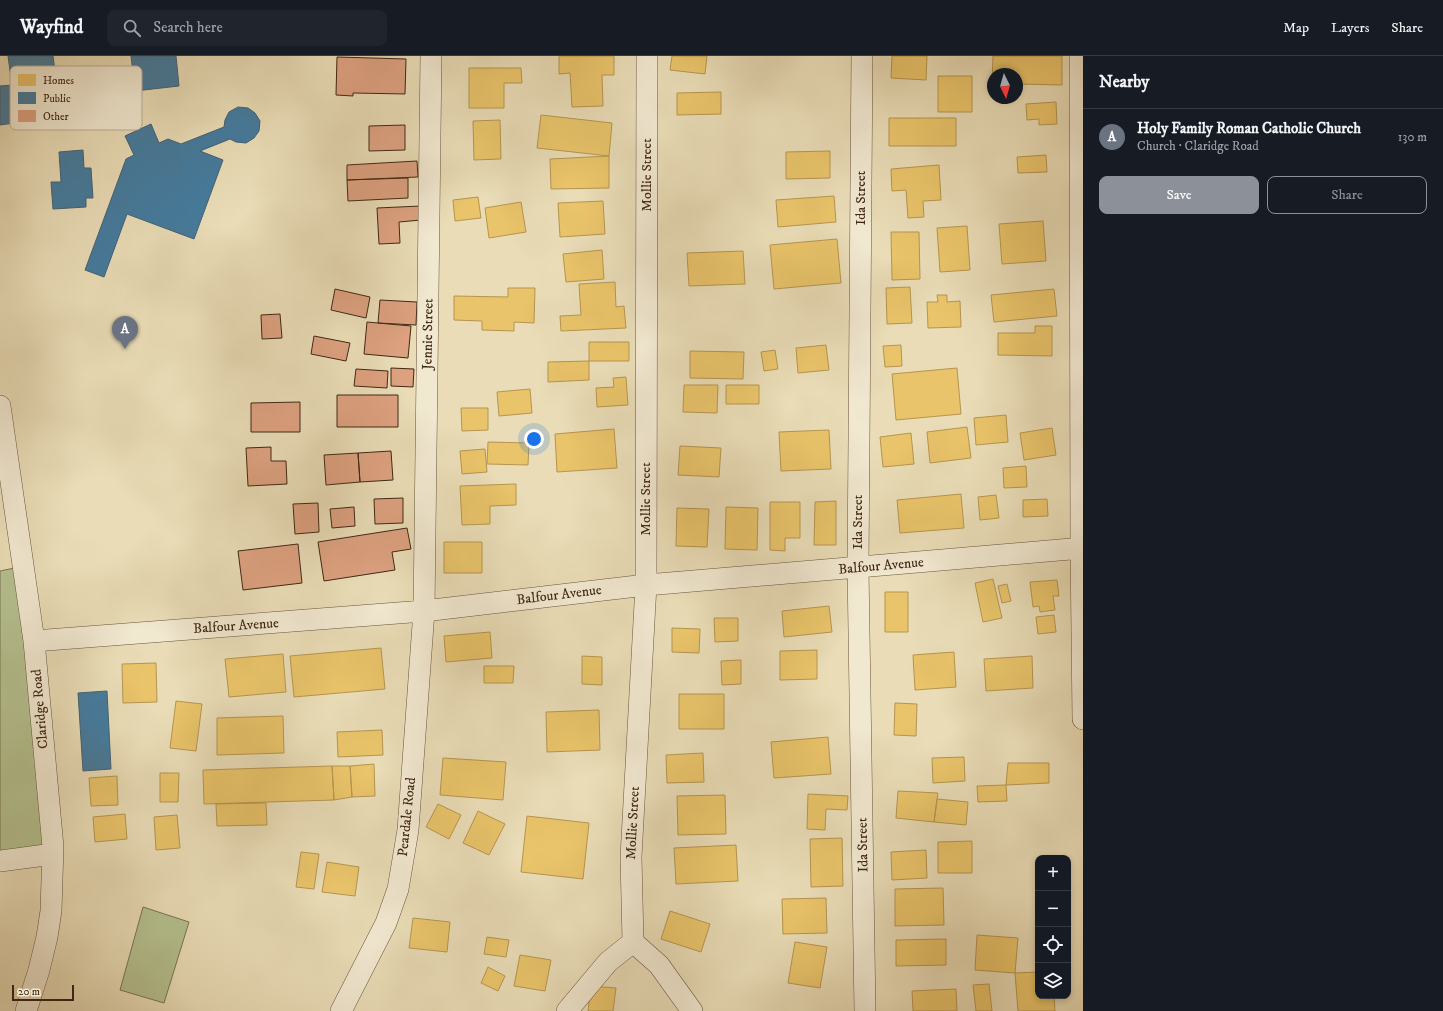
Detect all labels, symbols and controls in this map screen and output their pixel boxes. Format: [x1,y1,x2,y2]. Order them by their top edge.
search box [107,10,387,46]
text: Wayfind [20,16,83,39]
icon: search [121,17,143,39]
text: Search here [153,18,223,37]
text: Map [1283,19,1309,37]
text: Layers [1331,19,1369,37]
text: Share [1391,19,1423,37]
legend [10,66,142,130]
north arrow [987,68,1023,104]
text: Nearby [1099,71,1149,93]
text: Homes [43,74,74,88]
text: Public [43,92,71,106]
text: Other [43,110,70,124]
text: Holy Family Roman Catholic Church [1137,119,1361,138]
text: A [1108,129,1116,145]
text: 130 m [1398,129,1427,145]
street label: Mollie Street [638,138,656,212]
text: Church · Claridge Road [1137,138,1259,154]
street label: Ida Street [852,170,870,225]
button: Save [1099,176,1259,214]
button: Share [1267,176,1427,214]
street label: Jennie Street [418,298,438,372]
pin: A [112,316,138,349]
your location [524,429,544,449]
street label: Mollie Street [637,462,655,536]
street label: Ida Street [849,494,867,549]
street label: Balfour Avenue [838,553,925,579]
street label: Balfour Avenue [515,581,603,609]
street label: Balfour Avenue [193,614,279,638]
street label: Claridge Road [28,668,52,750]
street label: Peardale Road [394,776,420,858]
street label: Mollie Street [622,785,644,860]
street label: Ida Street [854,817,872,872]
map controls [1035,855,1071,999]
button: + [1035,855,1071,891]
button: − [1035,891,1071,927]
button: locate [1035,927,1071,963]
button: layers [1035,963,1071,999]
scale bar [12,983,74,1002]
text: 20 m [18,985,40,999]

